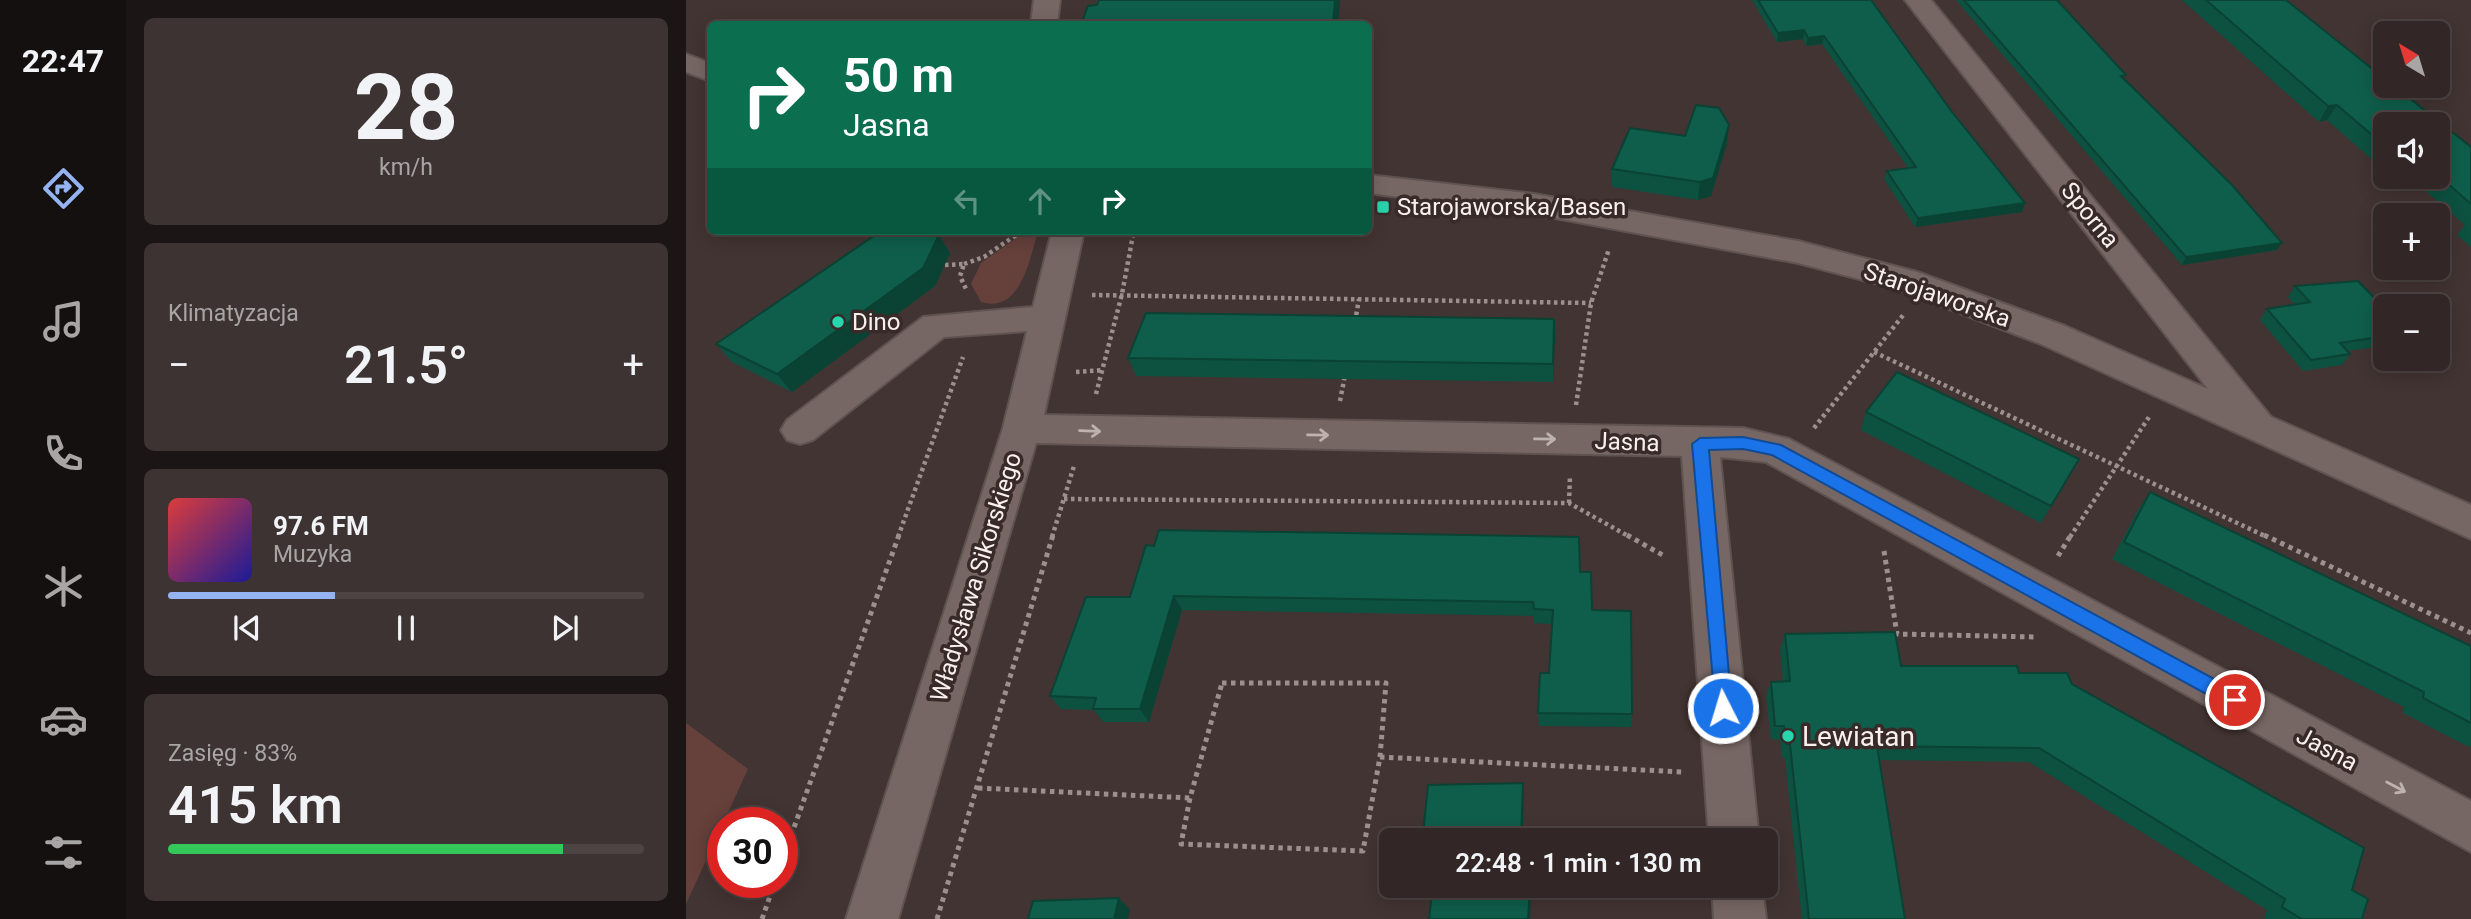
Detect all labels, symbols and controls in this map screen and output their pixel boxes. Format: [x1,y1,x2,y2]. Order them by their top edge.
north arrow [2373,21,2450,98]
map controls [2373,21,2450,371]
text: 22:47 [22,42,104,80]
text: 50 m [843,47,954,104]
icon: right [728,49,819,140]
text: 28 [354,55,458,161]
text: Jasna [843,106,930,144]
button: sound [2373,112,2450,189]
text: km/h [379,154,433,181]
icon: directions [39,164,88,213]
street label: Sporna [2055,177,2125,253]
icon: left [948,182,986,220]
icon: ahead [1021,182,1059,220]
icon: right [1094,182,1132,220]
place label: Starojaworska/Basen [1397,193,1626,221]
marker: Starojaworska/Basen [1375,199,1391,215]
button: + [2373,203,2450,280]
street label: Starojaworska [1860,257,2014,333]
button: − [2373,294,2450,371]
icon: music [39,297,88,346]
text: Klimatyzacja [168,300,299,327]
place label: Dino [852,308,901,336]
marker: Dino [830,314,846,330]
text: 21.5° [344,335,468,396]
text: − [168,343,190,387]
text: + [622,343,644,387]
one-way arrow [1078,425,1101,438]
street label: Jasna [1594,427,1660,457]
icon: phone [39,429,88,478]
one-way arrow [1306,429,1329,442]
one-way arrow [1533,433,1556,446]
street label: Władysława Sikorskiego [925,449,1027,705]
text: 97.6 FM [273,511,369,541]
text: Muzyka [273,541,352,568]
icon: climate [39,562,88,611]
icon: previous [228,609,266,647]
icon: pause [387,609,425,647]
icon: next [546,609,584,647]
pin [2205,670,2265,730]
position arrow [1686,671,1760,745]
icon: arrive [2216,681,2254,719]
icon: car [39,695,88,744]
place label: Lewiatan [1802,720,1915,753]
street label: Jasna [2292,721,2362,777]
marker: Lewiatan [1780,728,1796,744]
text: Zasięg · 83% [168,740,297,767]
text: 415 km [168,775,343,836]
one-way arrow [2386,780,2406,794]
speed limit sign: 30 [707,807,798,898]
icon: filters [39,828,88,877]
text: 22:48 · 1 min · 130 m [1455,848,1702,878]

